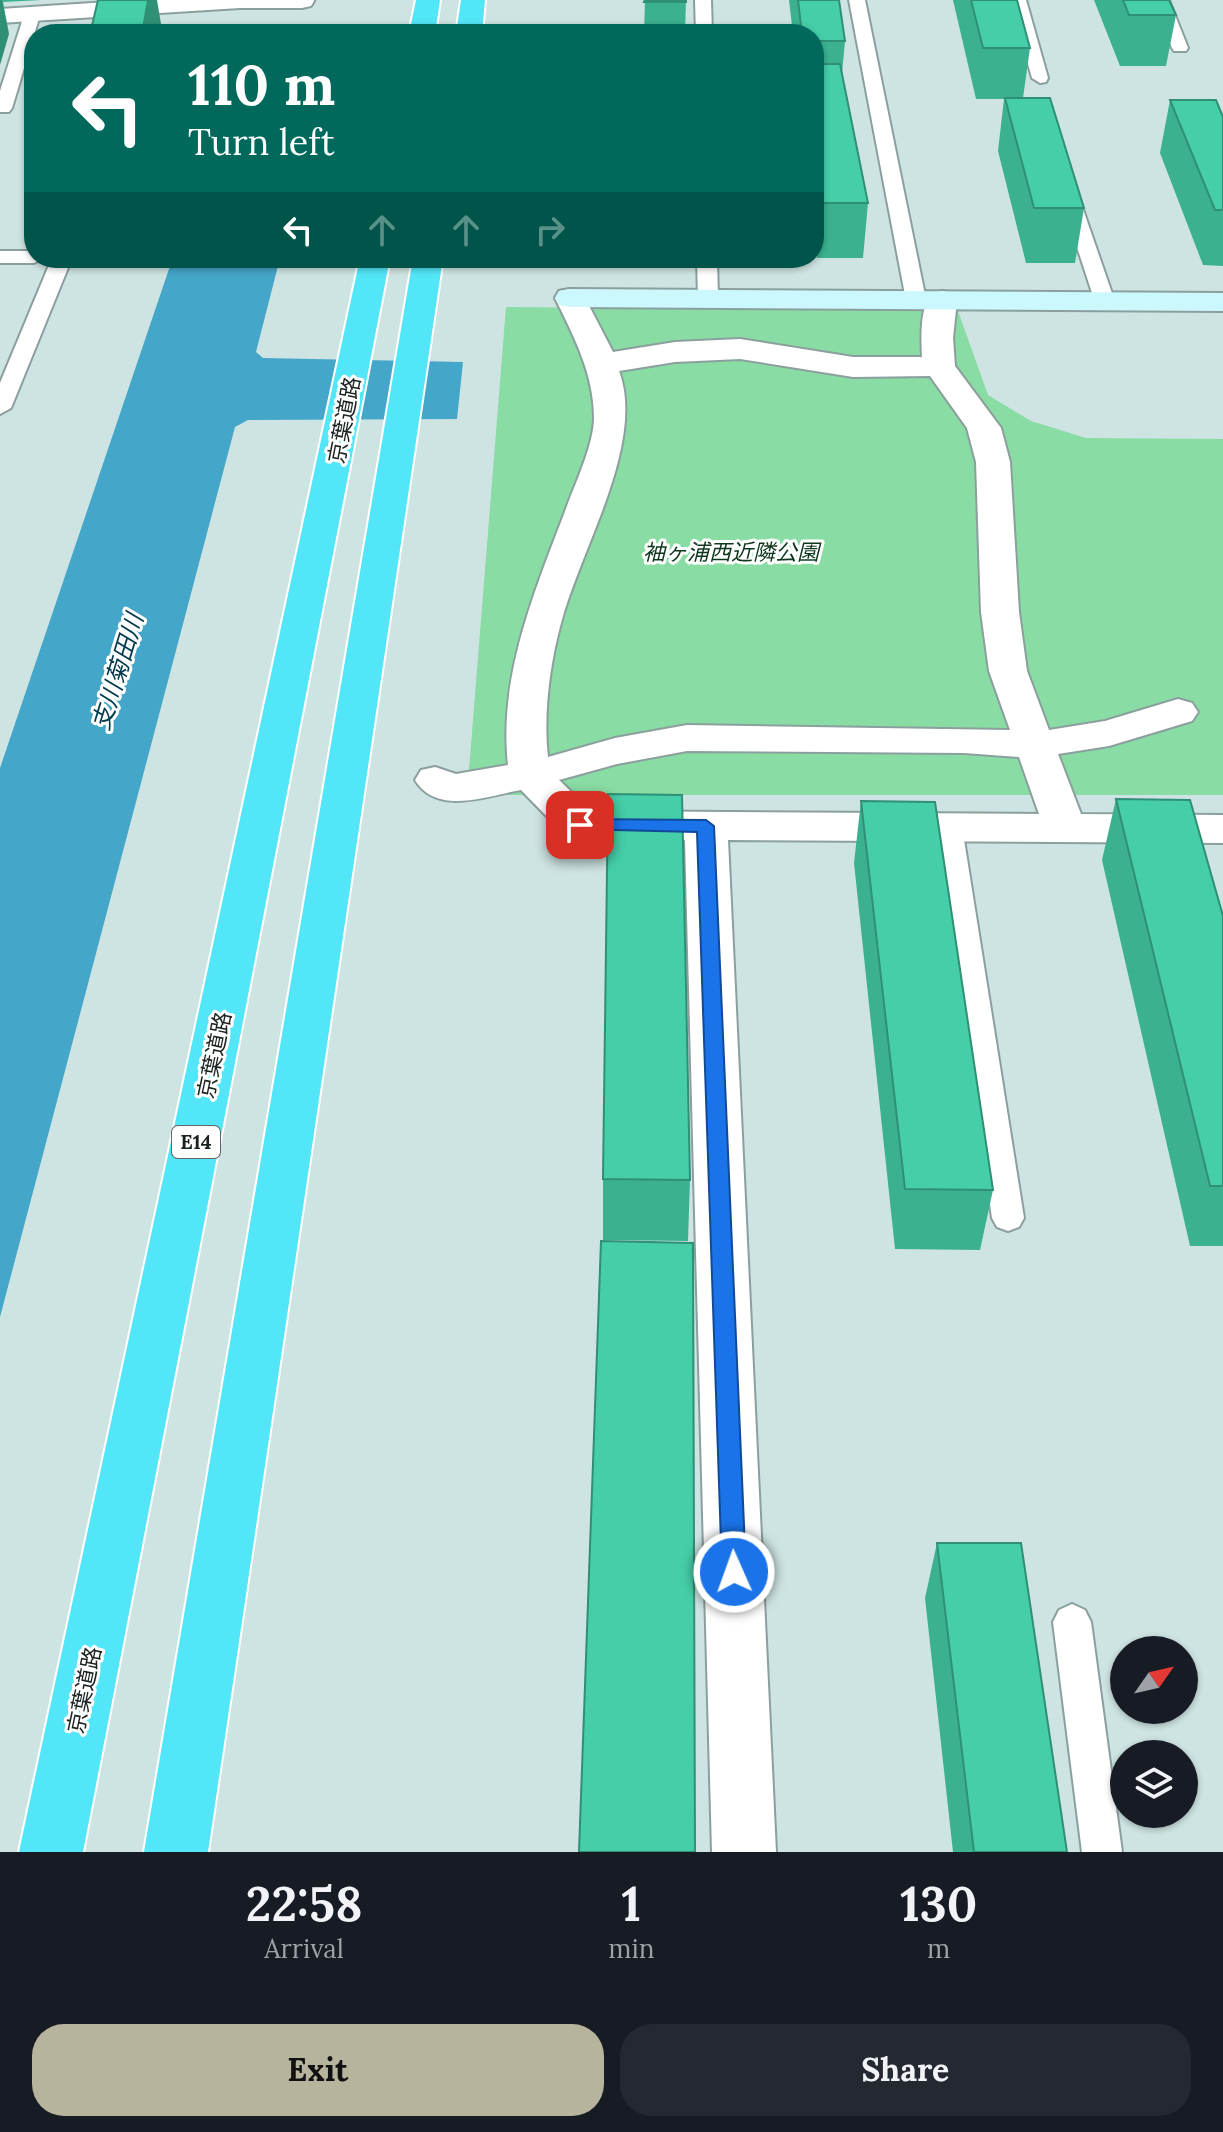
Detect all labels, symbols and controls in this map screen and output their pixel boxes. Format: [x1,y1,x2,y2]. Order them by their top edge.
text: 110 m [188,49,335,120]
icon: left [56,56,160,160]
text: Turn left [188,119,335,165]
icon: left [276,208,320,252]
icon: ahead [360,208,404,252]
icon: ahead [444,208,488,252]
icon: right [528,208,572,252]
street label: 京葉道路 [322,374,366,466]
park label: 袖ヶ浦西近隣公園 [643,538,822,566]
water label: 支川菊田川 [85,607,151,734]
pin [546,791,614,859]
icon: arrive [558,803,602,847]
street label: 京葉道路 [191,1009,237,1101]
road number: E14 [172,1126,220,1158]
position arrow [692,1530,776,1614]
north arrow [1110,1636,1198,1724]
map controls [1110,1636,1198,1828]
street label: 京葉道路 [61,1644,107,1736]
button: layers [1110,1740,1198,1828]
text: 22:58 [246,1873,362,1934]
text: 1 [622,1873,641,1934]
text: 130 [900,1873,977,1934]
text: Arrival [264,1932,344,1965]
text: min [608,1932,654,1965]
text: m [927,1932,950,1965]
button: Exit [32,2024,604,2116]
button: Share [620,2024,1191,2116]

